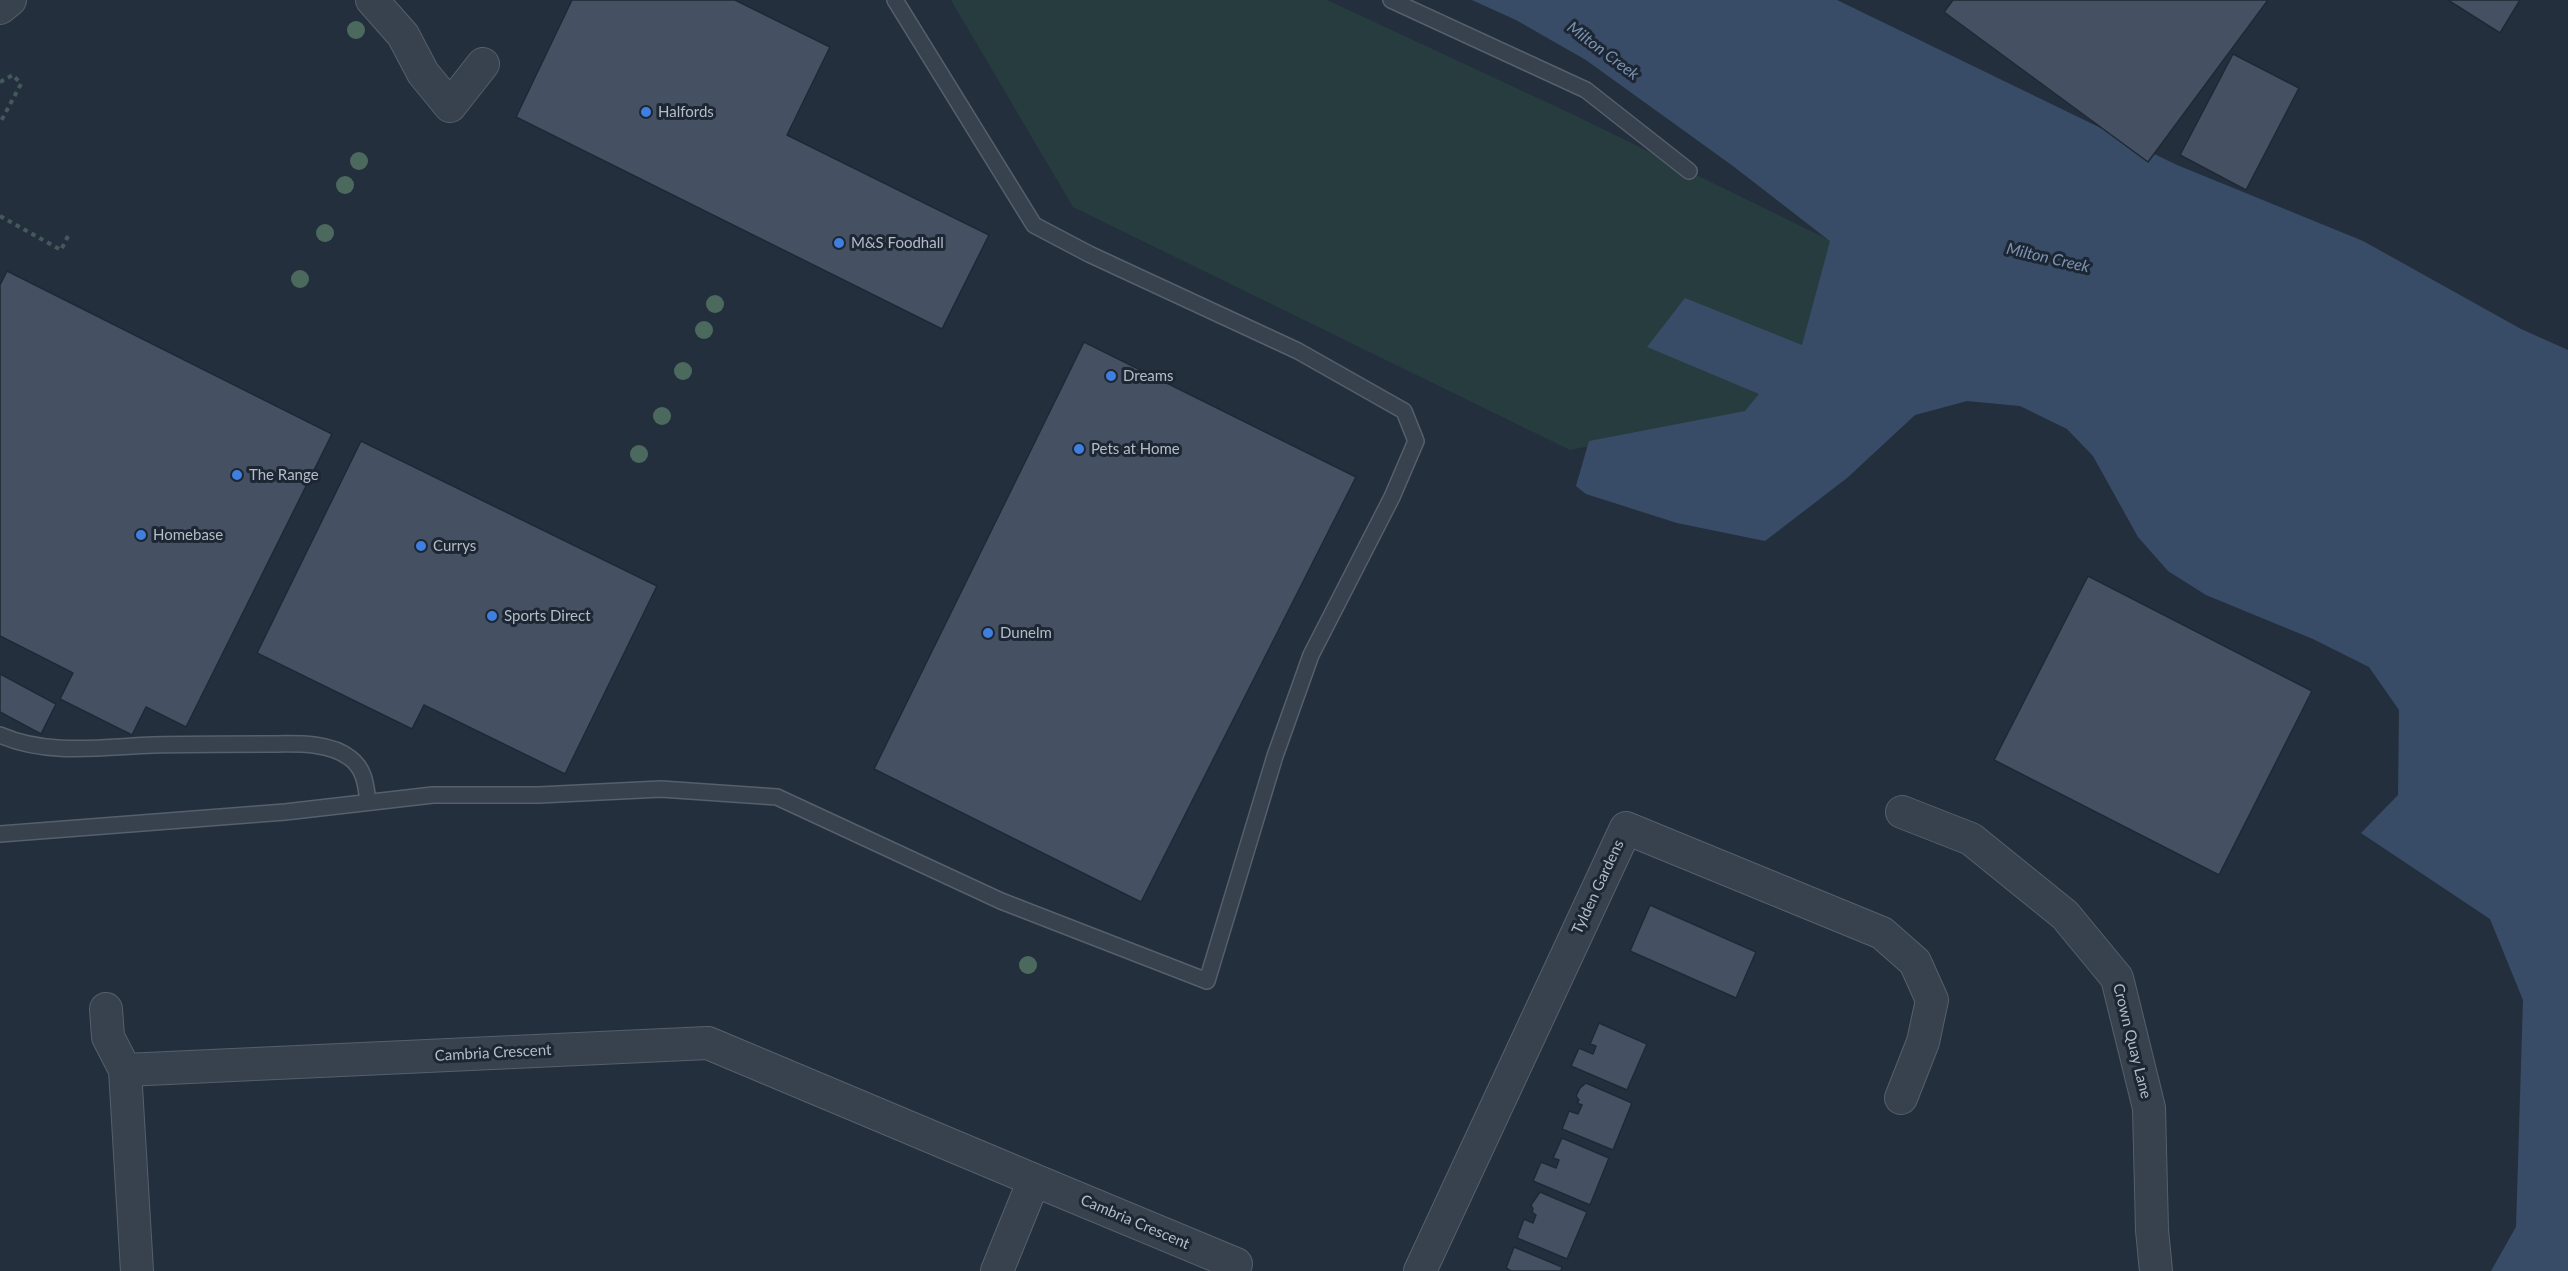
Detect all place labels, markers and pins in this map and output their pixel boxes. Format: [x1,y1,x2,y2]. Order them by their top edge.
place label: Halfords [658,103,714,121]
marker: Halfords [639,105,653,119]
place label: M&S Foodhall [851,234,944,252]
marker: M&S Foodhall [832,236,846,250]
place label: Dreams [1123,367,1174,385]
marker: Dreams [1104,369,1118,383]
place label: Pets at Home [1091,440,1180,458]
marker: Pets at Home [1072,442,1086,456]
place label: The Range [249,466,319,484]
marker: The Range [230,468,244,482]
place label: Homebase [153,526,223,544]
marker: Homebase [134,528,148,542]
place label: Currys [433,537,476,555]
marker: Currys [414,539,428,553]
place label: Sports Direct [504,607,591,625]
marker: Sports Direct [485,609,499,623]
place label: Dunelm [1000,624,1052,642]
marker: Dunelm [981,626,995,640]

